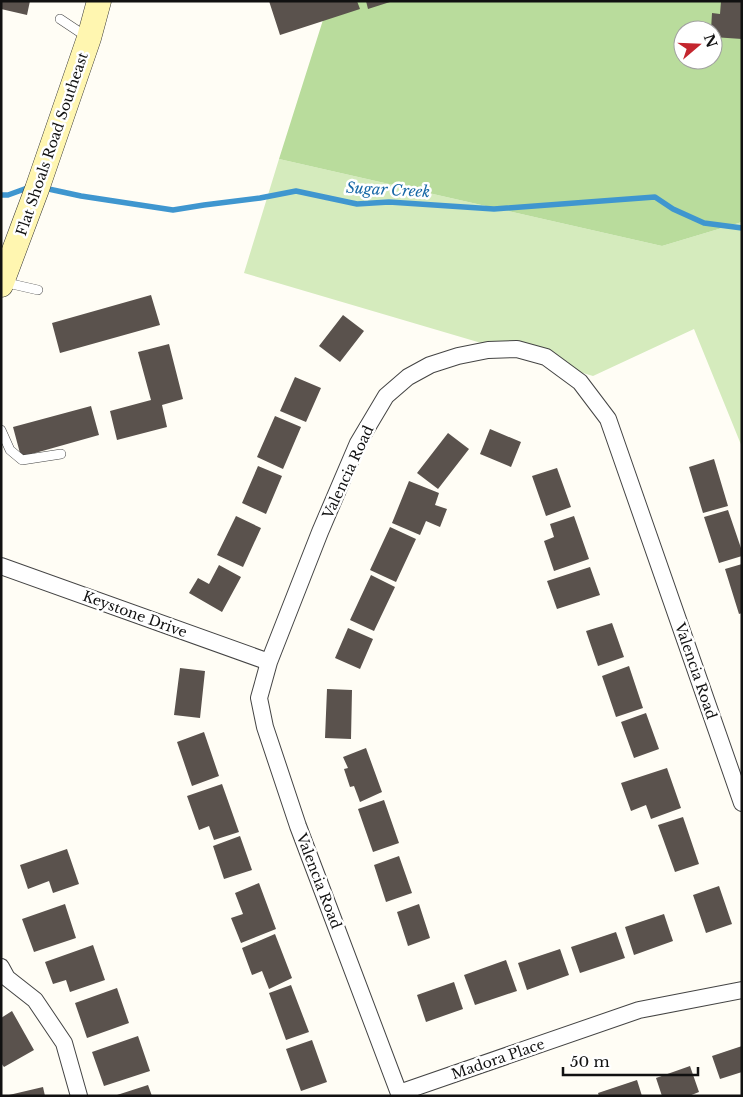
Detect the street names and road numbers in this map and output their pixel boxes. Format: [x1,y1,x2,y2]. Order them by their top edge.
street label: Flat Shoals Road Southeast [12,49,92,238]
street label: Valencia Road [318,422,378,522]
street label: Keystone Drive [80,587,190,641]
street label: Valencia Road [671,619,721,722]
street label: Valencia Road [292,830,346,932]
street label: Madora Place [449,1035,547,1083]

